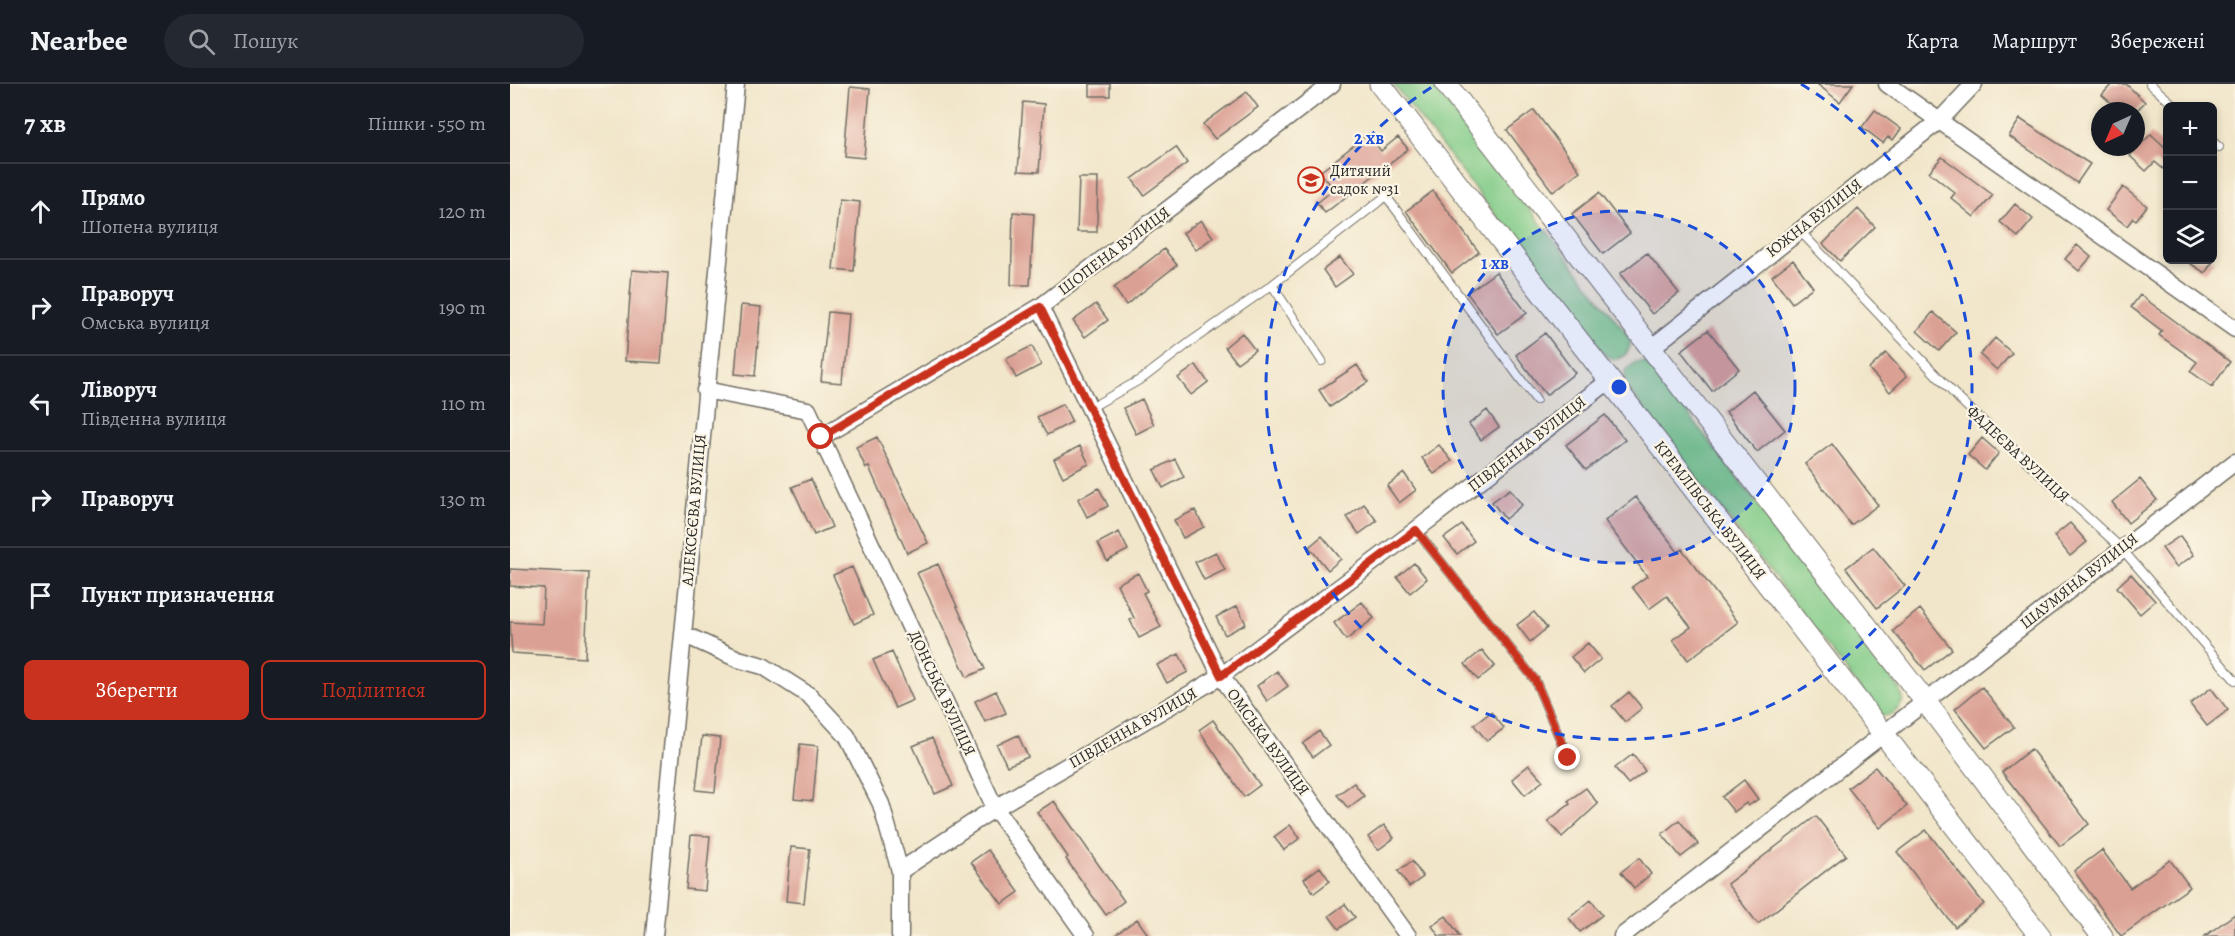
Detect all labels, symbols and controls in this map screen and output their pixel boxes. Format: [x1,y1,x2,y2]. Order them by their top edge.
search box [164,14,584,68]
text: Nearbee [30,22,128,60]
icon: search [185,25,218,58]
text: Пошук [233,26,298,56]
text: Карта [1906,27,1959,55]
text: Маршрут [1992,27,2077,55]
text: Збережені [2110,27,2205,55]
north arrow [2091,102,2145,156]
map controls [2163,102,2217,264]
button: + [2163,102,2217,156]
text: 7 хв [24,106,66,141]
text: Пішки · 550 m [368,110,486,137]
text: 2 хв [1354,126,1384,150]
button: − [2163,156,2217,210]
place label: Дитячий садок №31 [1330,160,1399,200]
school or university icon: Дитячий садок №31 [1296,165,1326,195]
street label: ЮЖНА ВУЛИЦЯ [1761,173,1867,263]
text: Прямо [81,183,145,213]
icon: ahead [24,195,57,228]
text: 120 m [438,198,486,225]
street label: ШОПЕНА ВУЛИЦЯ [1053,201,1175,300]
button: layers [2163,210,2217,264]
text: Шопена вулиця [81,213,218,240]
text: 1 хв [1481,251,1509,275]
text: Праворуч [81,279,174,309]
icon: right [24,291,57,324]
text: 190 m [439,294,486,321]
text: Омська вулиця [81,309,210,336]
text: Ліворуч [81,375,157,405]
centre of rings [1609,377,1629,397]
icon: left [24,387,57,420]
text: 110 m [441,390,486,417]
street label: ПІВДЕННА ВУЛИЦЯ [1463,391,1591,497]
street label: ФАДЕЄВА ВУЛИЦЯ [1962,400,2074,508]
text: Південна вулиця [81,405,227,432]
route start [807,423,833,449]
street label: АЛЕКСЄЄВА ВУЛИЦЯ [676,433,712,588]
street label: КРЕМЛІВСЬКА ВУЛИЦЯ [1649,436,1771,584]
icon: right [24,483,57,516]
text: Праворуч [81,484,174,514]
text: 130 m [440,486,486,513]
street label: ШАУМЯНА ВУЛИЦЯ [2015,528,2143,634]
icon: arrive [24,579,57,612]
text: Пункт призначення [81,580,274,610]
street label: ДОНСЬКА ВУЛИЦЯ [903,627,981,760]
button: Зберегти [24,660,249,720]
button: Поділитися [261,660,486,720]
street label: ПІВДЕННА ВУЛИЦЯ [1065,682,1201,774]
street label: ОМСЬКА ВУЛИЦЯ [1222,684,1314,800]
route end [1554,744,1580,770]

